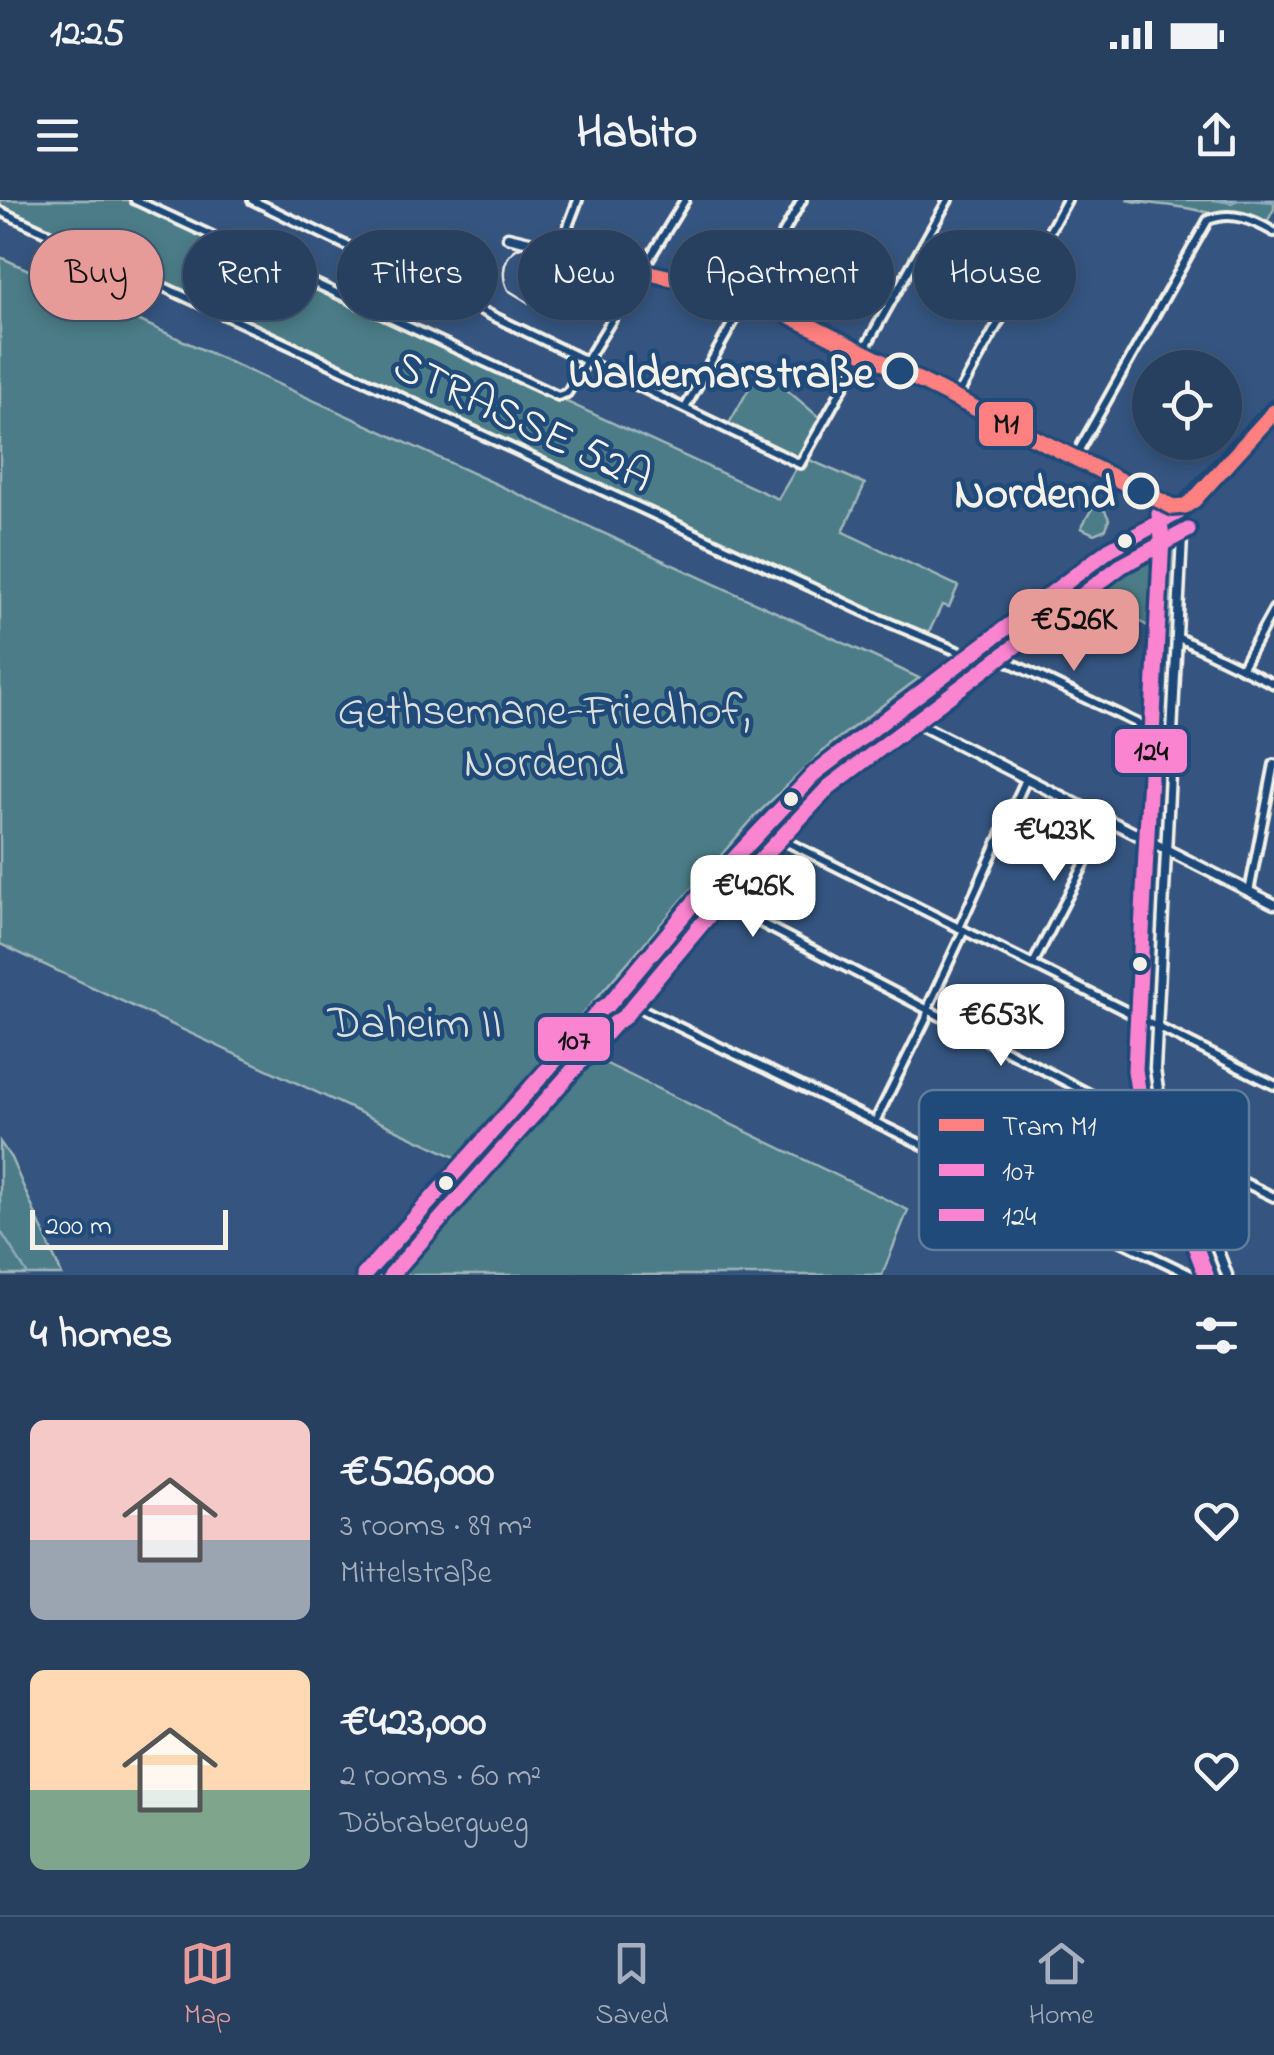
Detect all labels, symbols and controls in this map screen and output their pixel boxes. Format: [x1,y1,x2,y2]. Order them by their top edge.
text: 12:25 [50,7,125,63]
text: Habito [577,102,697,168]
icon: menu [30,108,85,163]
icon: share [1189,108,1244,163]
chip: Buy [30,230,163,320]
chip: Rent [183,230,317,320]
chip: Filters [337,230,498,320]
chip: New [518,230,650,320]
chip: Apartment [670,230,894,320]
chip: House [914,230,1076,320]
street label: STRASSE 52A [381,335,662,512]
place label: Waldemarstraße [569,343,876,409]
map controls [1132,350,1242,460]
button: locate [1132,350,1242,460]
marker: Waldemarstraße [883,354,917,388]
line badge: M1 [977,400,1035,448]
text: M1 [993,406,1019,447]
place label: Nordend [954,463,1116,529]
marker: Nordend [1124,474,1158,508]
unlabelled marker [1115,531,1135,551]
pin: €526K [1004,589,1144,674]
text: €526K [1031,598,1117,645]
park label: Gethsemane-Friedhof, Nordend [338,680,750,798]
line badge: 124 [1113,727,1189,775]
text: 124 [1134,733,1169,774]
unlabelled marker [781,789,801,809]
pin: €423K [984,799,1124,884]
text: €423K [1014,808,1094,855]
pin: €426K [683,855,823,940]
text: €426K [713,864,794,911]
unlabelled marker [1130,954,1150,974]
pin: €653K [931,984,1071,1069]
park label: Daheim II [327,993,502,1059]
text: €653K [959,993,1043,1040]
line badge: 107 [536,1015,612,1063]
text: 107 [558,1022,591,1063]
legend [919,1090,1249,1250]
text: Tram M1 [1002,1108,1097,1149]
text: 107 [1002,1153,1035,1194]
unlabelled marker [436,1173,456,1193]
text: 124 [1002,1198,1037,1239]
scale bar [30,1205,228,1250]
text: 200 m [45,1207,112,1248]
text: 4 homes [30,1305,172,1366]
icon: filters [1189,1308,1244,1363]
text: €526,000 [340,1443,494,1504]
icon: home [110,1460,230,1580]
icon: heart [1189,1493,1244,1548]
text: 3 rooms · 89 m² [340,1504,532,1551]
text: Mittelstraße [340,1551,492,1598]
text: €423,000 [340,1693,486,1754]
icon: home [110,1710,230,1830]
icon: heart [1189,1743,1244,1798]
text: 2 rooms · 60 m² [340,1754,541,1801]
text: Döbrabergweg [340,1801,529,1848]
tab: Map [180,1936,235,2037]
tab: Saved [595,1936,668,2037]
tab: Home [1029,1936,1094,2037]

